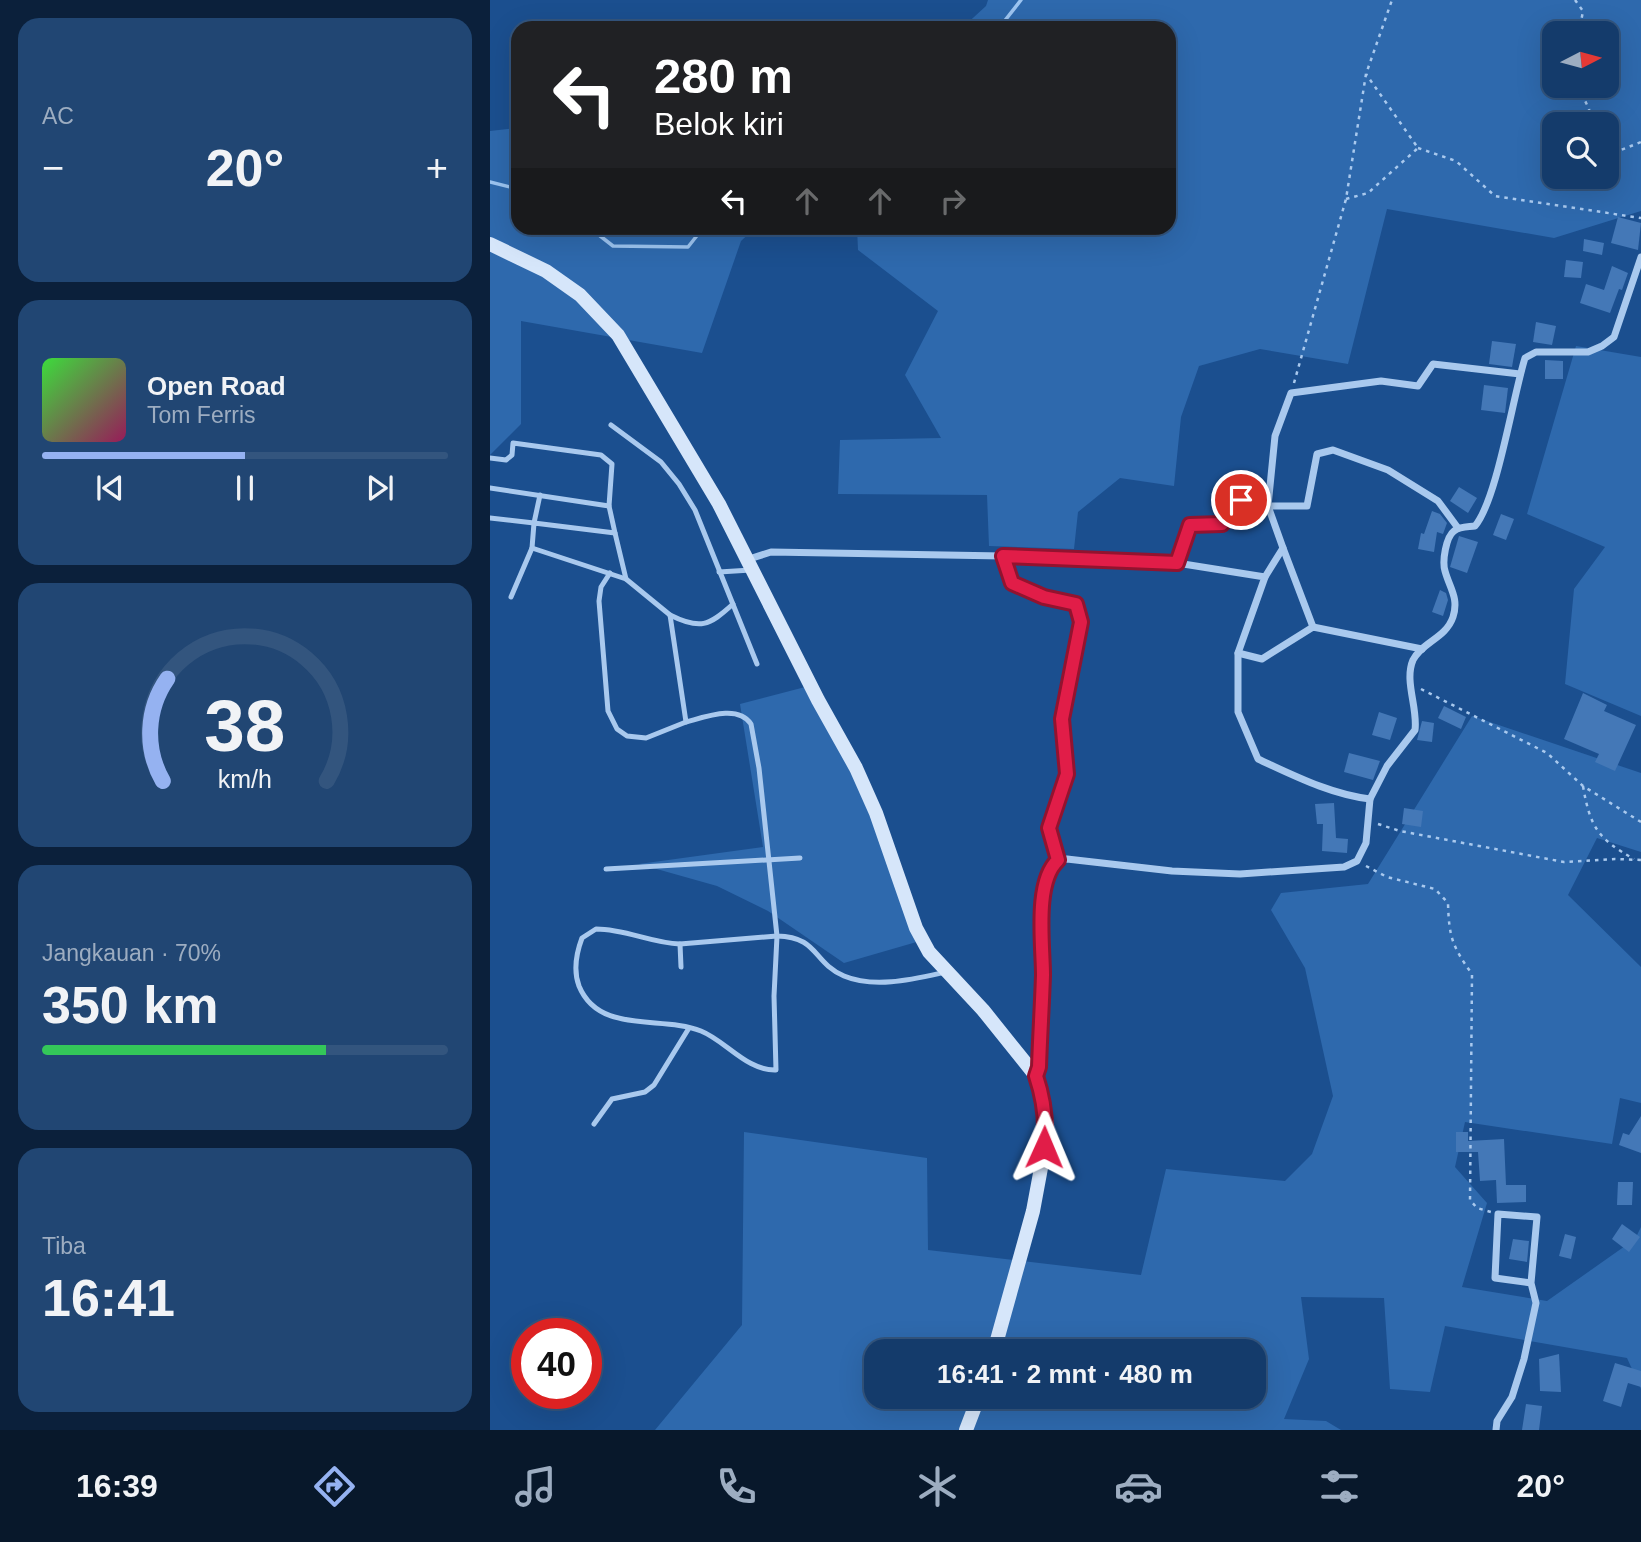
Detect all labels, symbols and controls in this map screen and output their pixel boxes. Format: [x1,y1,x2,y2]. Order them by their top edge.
north arrow [1542,21,1619,98]
map controls [1542,21,1619,189]
icon: left [539,49,630,140]
text: 280 m [654,49,793,103]
text: AC [42,103,74,129]
text: Belok kiri [654,106,784,142]
button: search [1542,112,1619,189]
text: 20° [206,139,284,197]
text: − [42,147,64,189]
text: + [426,147,448,189]
icon: left [715,182,753,220]
icon: ahead [788,182,826,220]
icon: ahead [861,182,899,220]
icon: right [934,182,972,220]
text: Open Road [147,371,286,401]
text: Tom Ferris [147,402,256,428]
icon: previous [91,469,129,507]
icon: pause [226,469,264,507]
icon: next [361,469,399,507]
pin [1211,470,1271,530]
icon: arrive [1222,481,1260,519]
text: 38 [205,685,285,766]
text: km/h [218,765,272,793]
text: Jangkauan · 70% [42,940,221,966]
text: 350 km [42,976,218,1034]
position arrow [1007,1110,1081,1184]
text: Tiba [42,1233,86,1259]
text: 16:41 [42,1269,175,1327]
speed limit sign: 40 [511,1318,602,1409]
text: 16:41 · 2 mnt · 480 m [937,1359,1193,1389]
icon: directions [310,1462,359,1511]
icon: music [511,1462,560,1511]
icon: phone [712,1462,761,1511]
icon: climate [913,1462,962,1511]
icon: car [1114,1462,1163,1511]
icon: filters [1315,1462,1364,1511]
text: 16:39 [76,1468,158,1504]
text: 20° [1517,1468,1565,1504]

